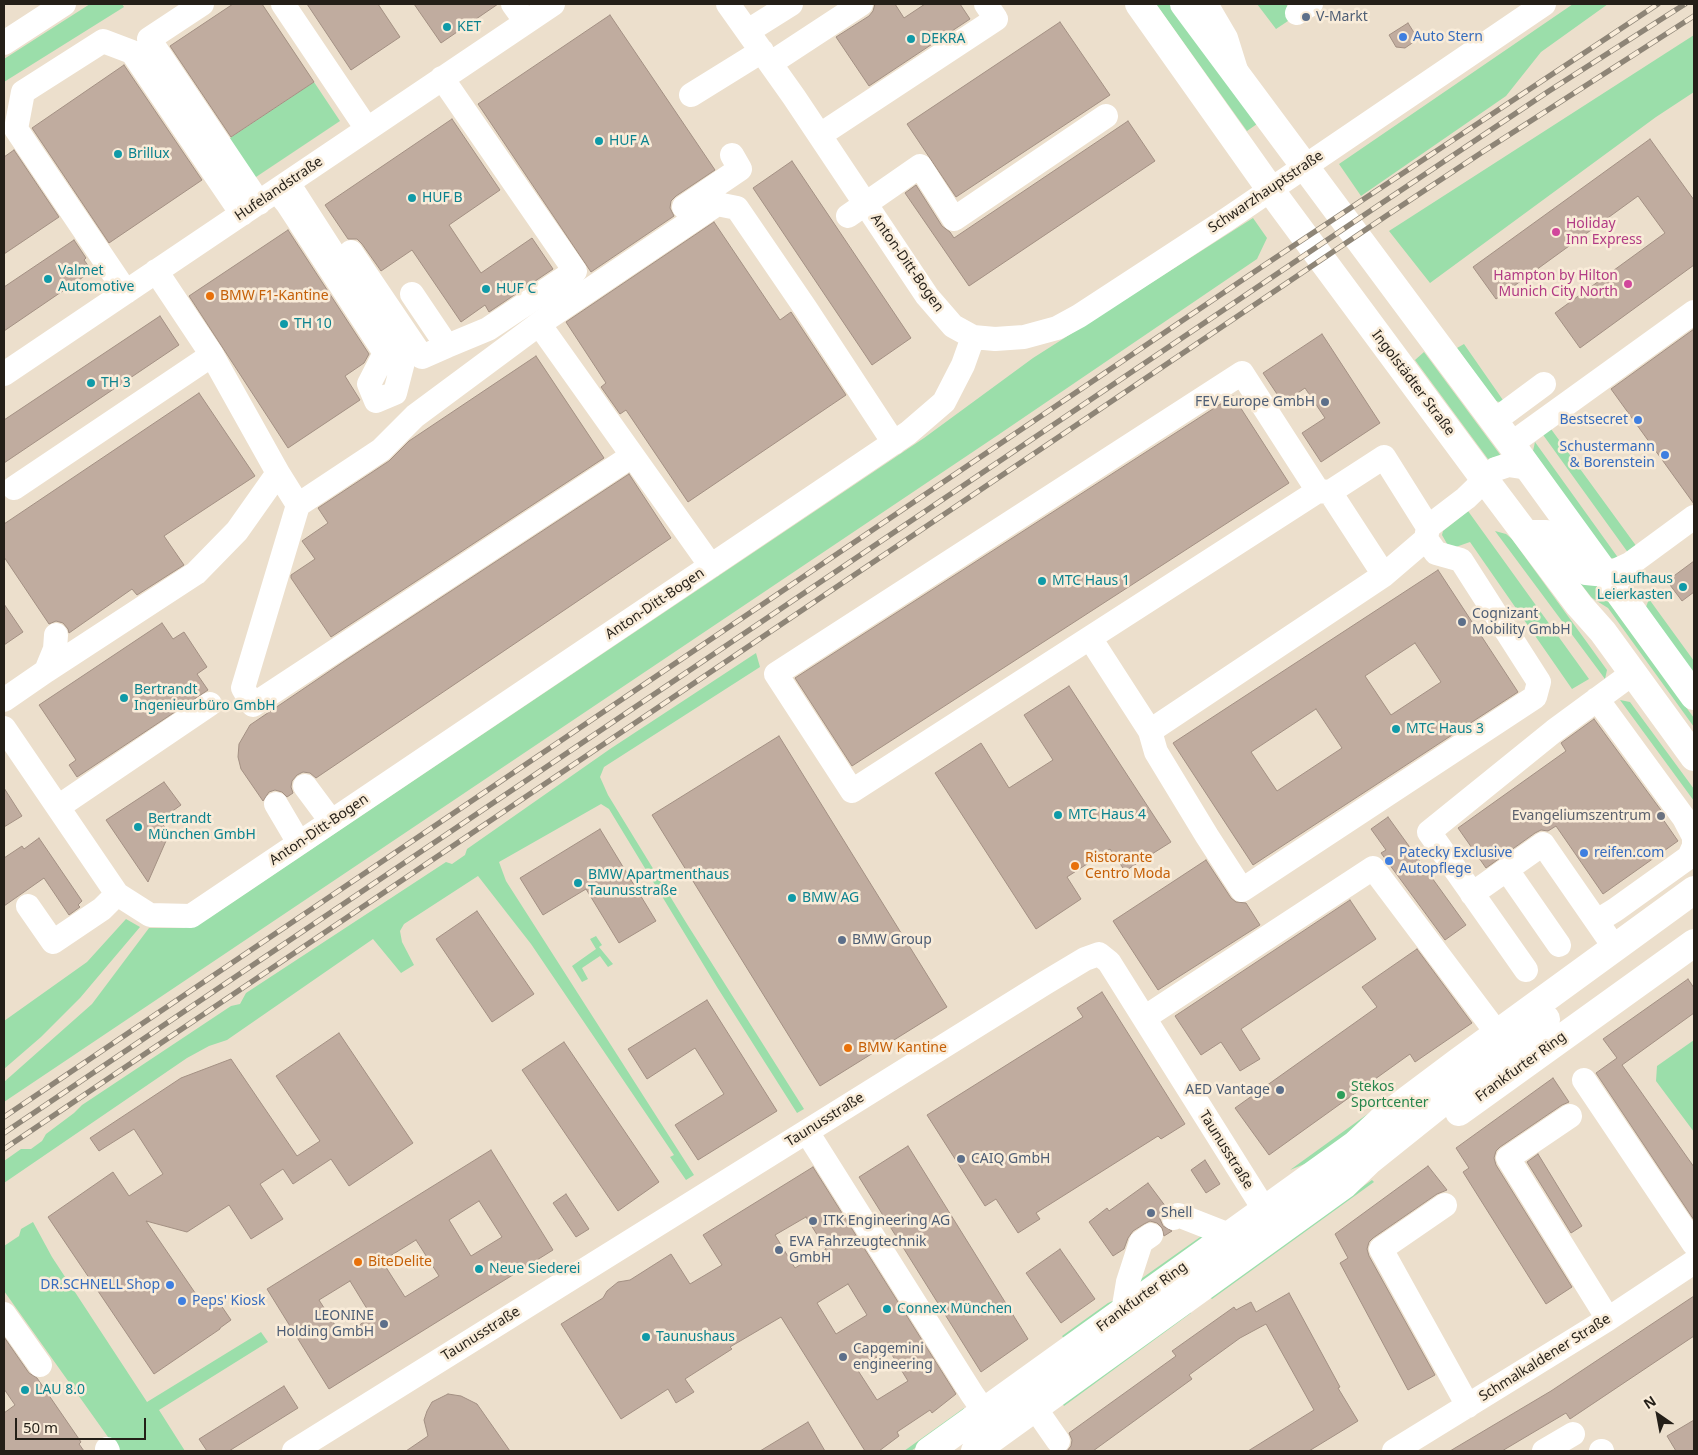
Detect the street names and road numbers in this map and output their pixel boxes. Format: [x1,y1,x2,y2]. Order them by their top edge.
street label: Schwarzhauptstraße [1205,147,1327,237]
street label: Hufelandstraße [232,153,326,225]
street label: Anton-Ditt-Bogen [867,211,947,315]
street label: Ingolstädter Straße [1368,327,1458,439]
street label: Anton-Ditt-Bogen [602,565,708,643]
street label: Anton-Ditt-Bogen [266,791,372,869]
street label: Frankfurter Ring [1472,1028,1570,1106]
street label: Taunusstraße [783,1089,867,1151]
street label: Taunusstraße [1195,1108,1257,1192]
street label: Frankfurter Ring [1093,1258,1191,1336]
street label: Taunusstraße [439,1303,523,1365]
street label: Schmalkaldener Straße [1476,1311,1614,1405]

